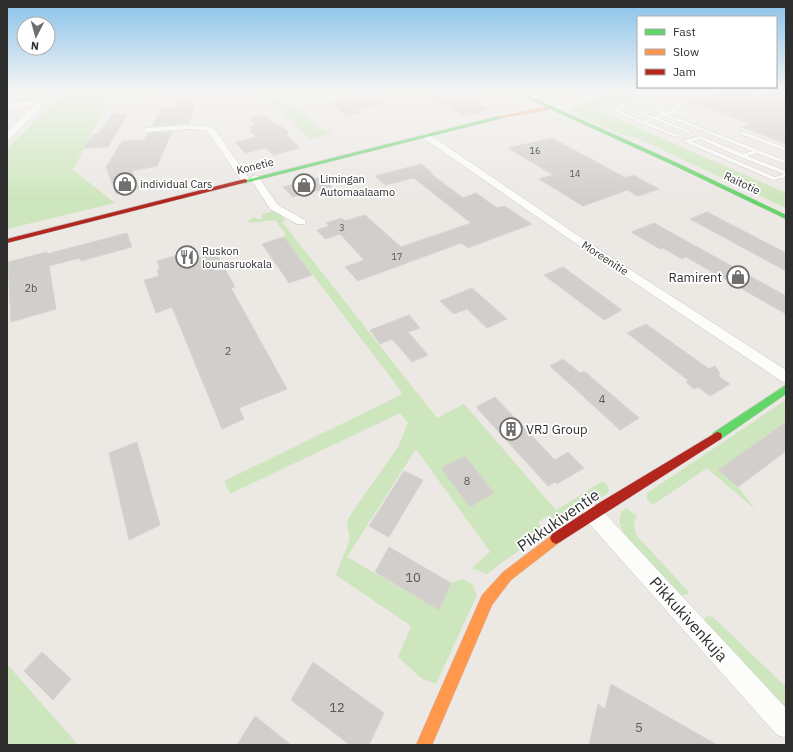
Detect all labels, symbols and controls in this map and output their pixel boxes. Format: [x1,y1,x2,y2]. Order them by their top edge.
north arrow [16,16,56,56]
legend [637,16,777,88]
text: Fast [673,24,696,39]
text: N [30,39,40,53]
text: Slow [673,44,699,59]
text: Jam [673,64,696,79]
house number: 16 [530,145,540,156]
street label: Konetie [235,155,275,177]
house number: 14 [570,168,580,179]
street label: Raitotie [722,169,762,197]
shop icon: individual Cars [112,171,138,197]
shop icon: Limingan Automaalaamo [291,172,317,198]
place label: Limingan Automaalaamo [320,172,395,199]
place label: individual Cars [140,177,212,191]
house number: 3 [339,222,345,233]
street label: Moreenitie [579,238,631,278]
restaurant icon: Ruskon lounasruokala [174,244,200,270]
place label: Ruskon lounasruokala [202,244,272,271]
house number: 17 [392,251,402,262]
shop icon: Ramirent [725,264,751,290]
place label: Ramirent [668,269,722,286]
house number: 2b [25,281,37,295]
house number: 2 [225,344,231,358]
house number: 4 [599,392,606,406]
building icon: VRJ Group [498,416,524,442]
place label: VRJ Group [526,421,588,438]
house number: 8 [464,474,470,488]
street label: Pikkukiventie [513,484,603,556]
house number: 10 [405,569,421,586]
street label: Pikkukivenkuja [646,572,733,666]
house number: 12 [329,699,345,716]
house number: 5 [635,719,643,736]

